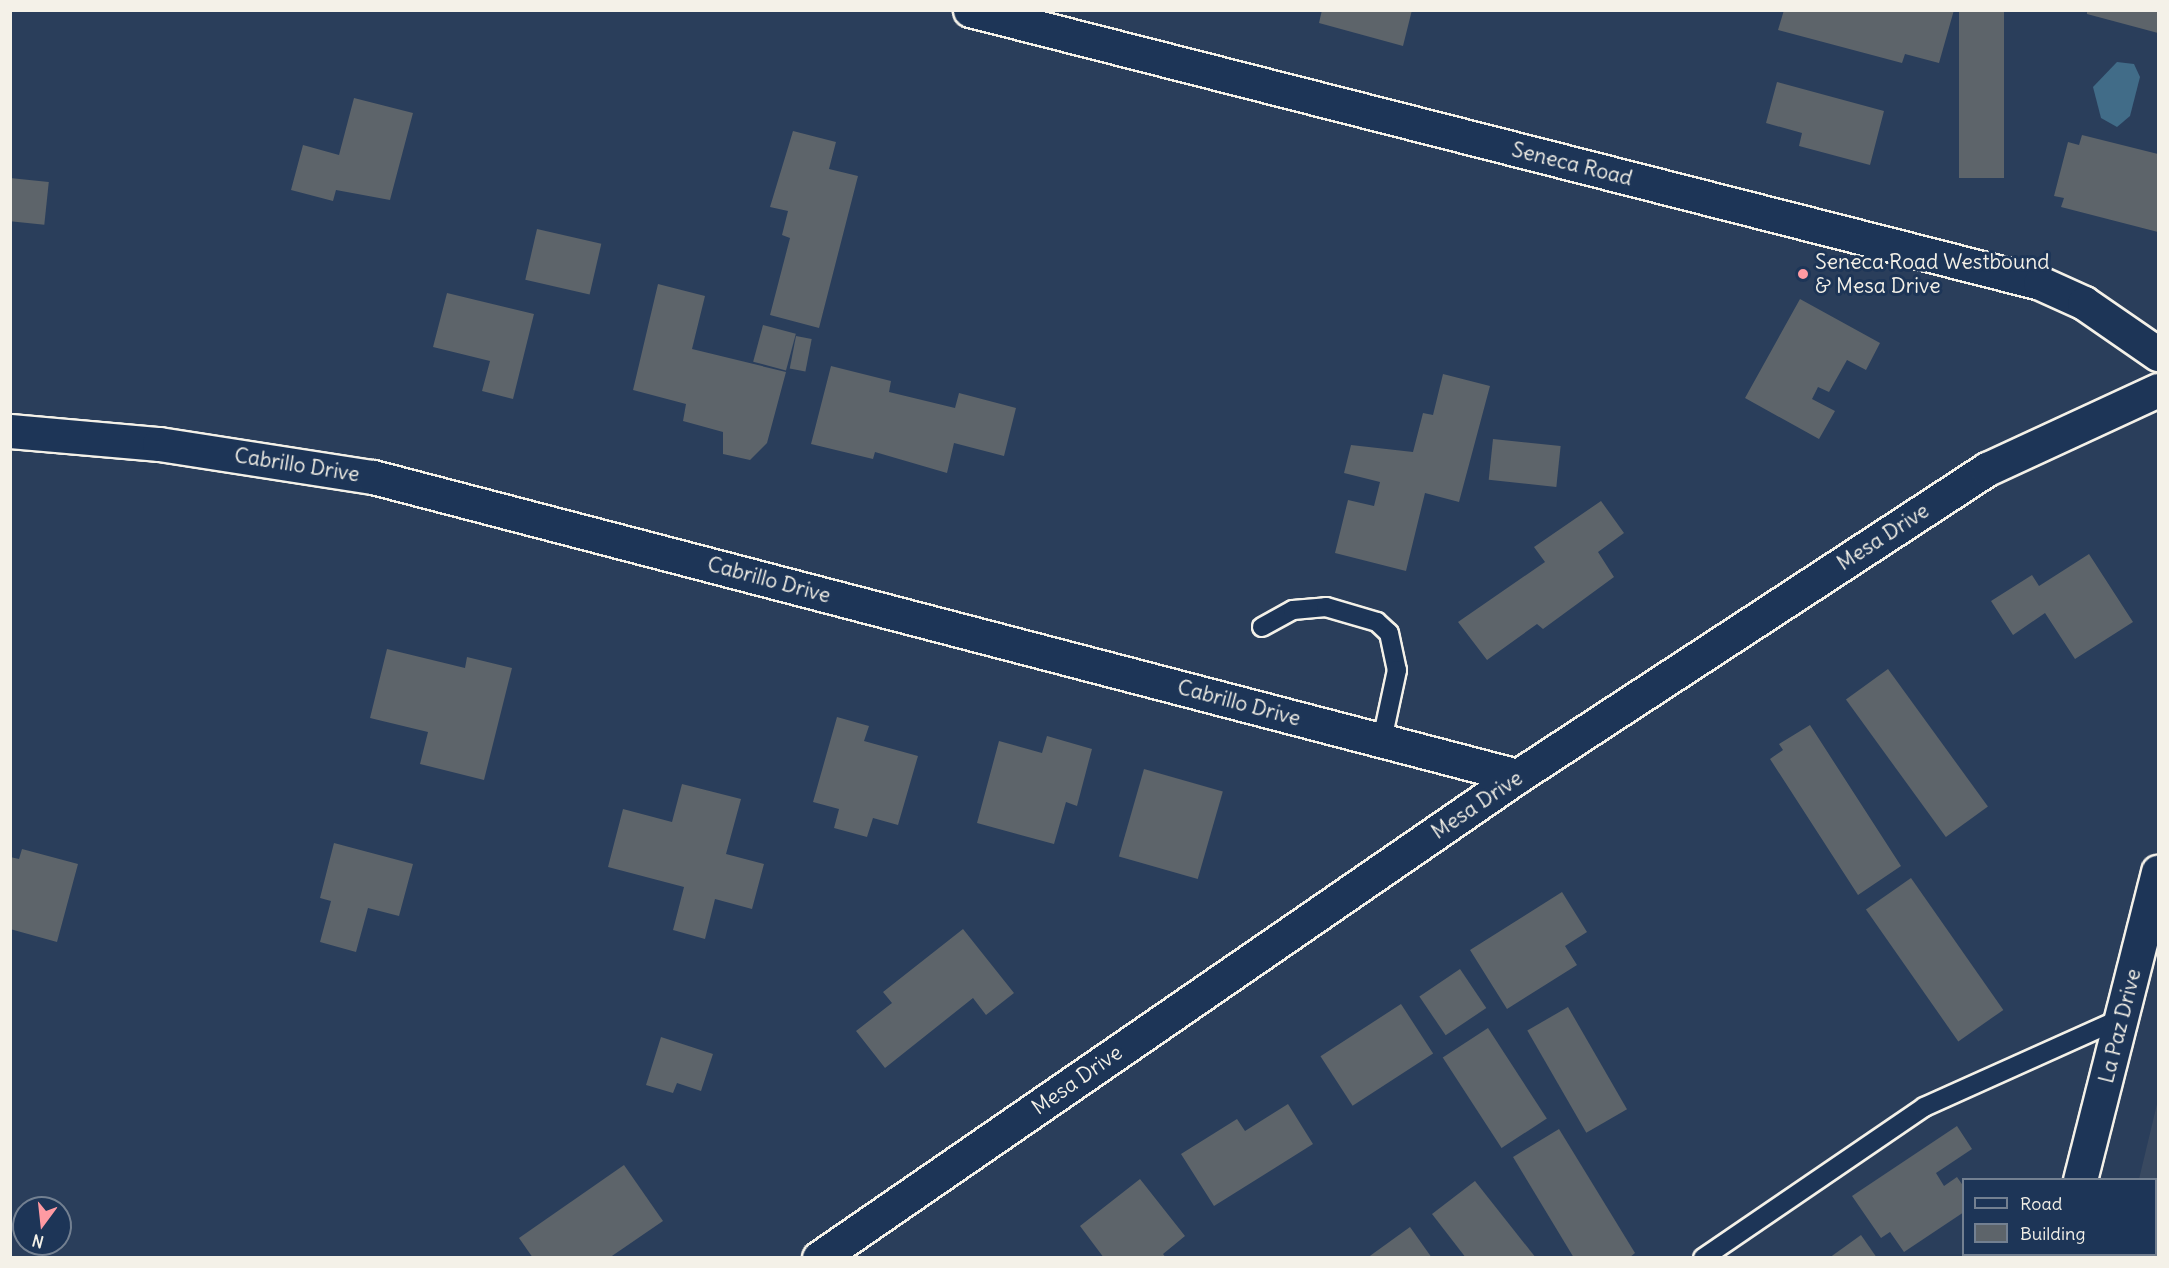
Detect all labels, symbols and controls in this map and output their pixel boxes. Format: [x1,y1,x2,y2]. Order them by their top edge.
street label: Seneca Road [1509,137,1635,191]
place label: Seneca Road Westbound & Mesa Drive [1815,249,2050,299]
marker: Seneca Road Westbound & Mesa Drive [1796,267,1810,281]
street label: Cabrillo Drive [233,443,361,487]
street label: Mesa Drive [1832,498,1934,576]
street label: Cabrillo Drive [705,551,833,609]
street label: Cabrillo Drive [1175,674,1303,732]
street label: Mesa Drive [1427,765,1527,845]
street label: La Paz Drive [2094,966,2146,1086]
street label: Mesa Drive [1027,1040,1127,1120]
legend [1962,1178,2157,1256]
text: Road [2020,1192,2062,1215]
north arrow [12,1196,72,1256]
text: Building [2020,1222,2085,1245]
text: N [30,1230,46,1253]

